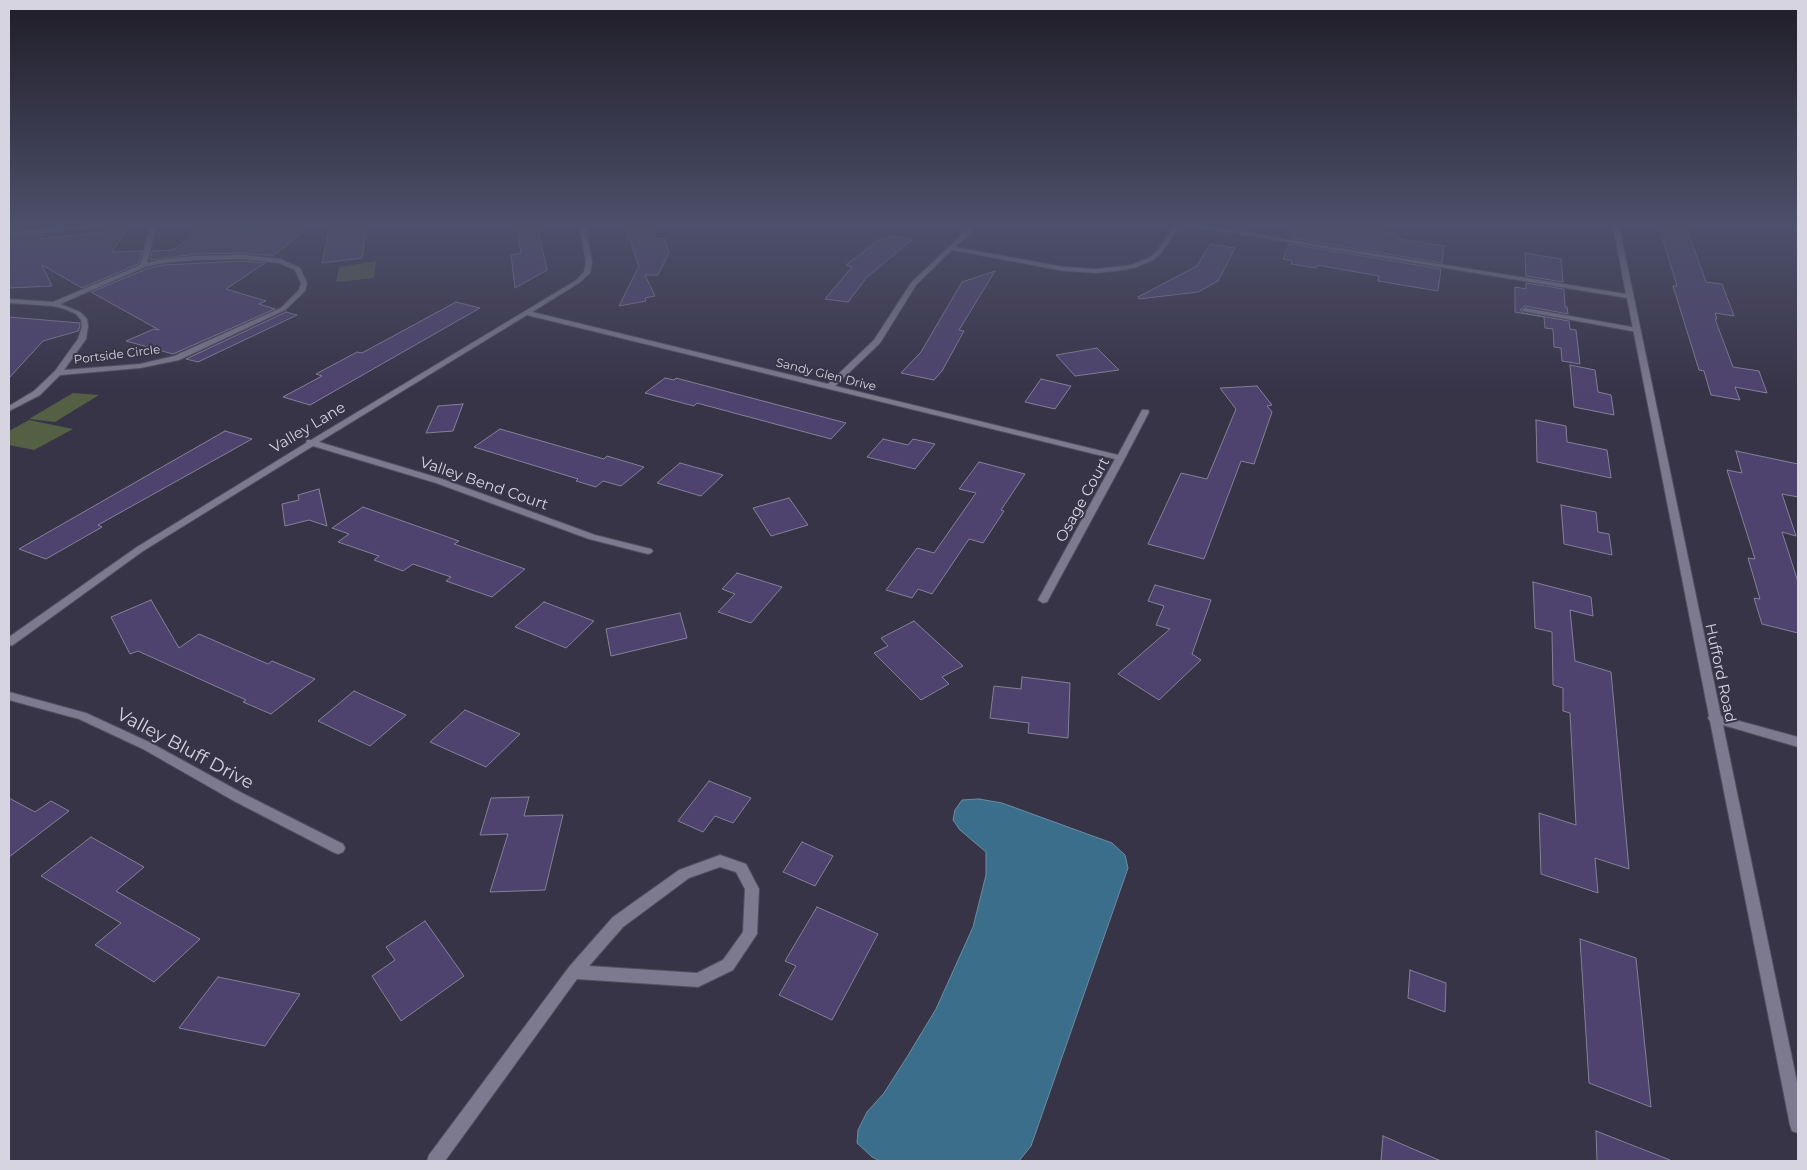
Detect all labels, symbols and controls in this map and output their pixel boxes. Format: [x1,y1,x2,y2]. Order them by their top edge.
street label: Portside Circle [73,343,161,367]
street label: Sandy Glen Drive [774,356,878,394]
street label: Valley Lane [267,399,349,457]
street label: Valley Bend Court [418,454,550,514]
street label: Osage Court [1052,454,1114,546]
street label: Hufford Road [1701,622,1739,724]
street label: Valley Bluff Drive [113,704,257,794]

